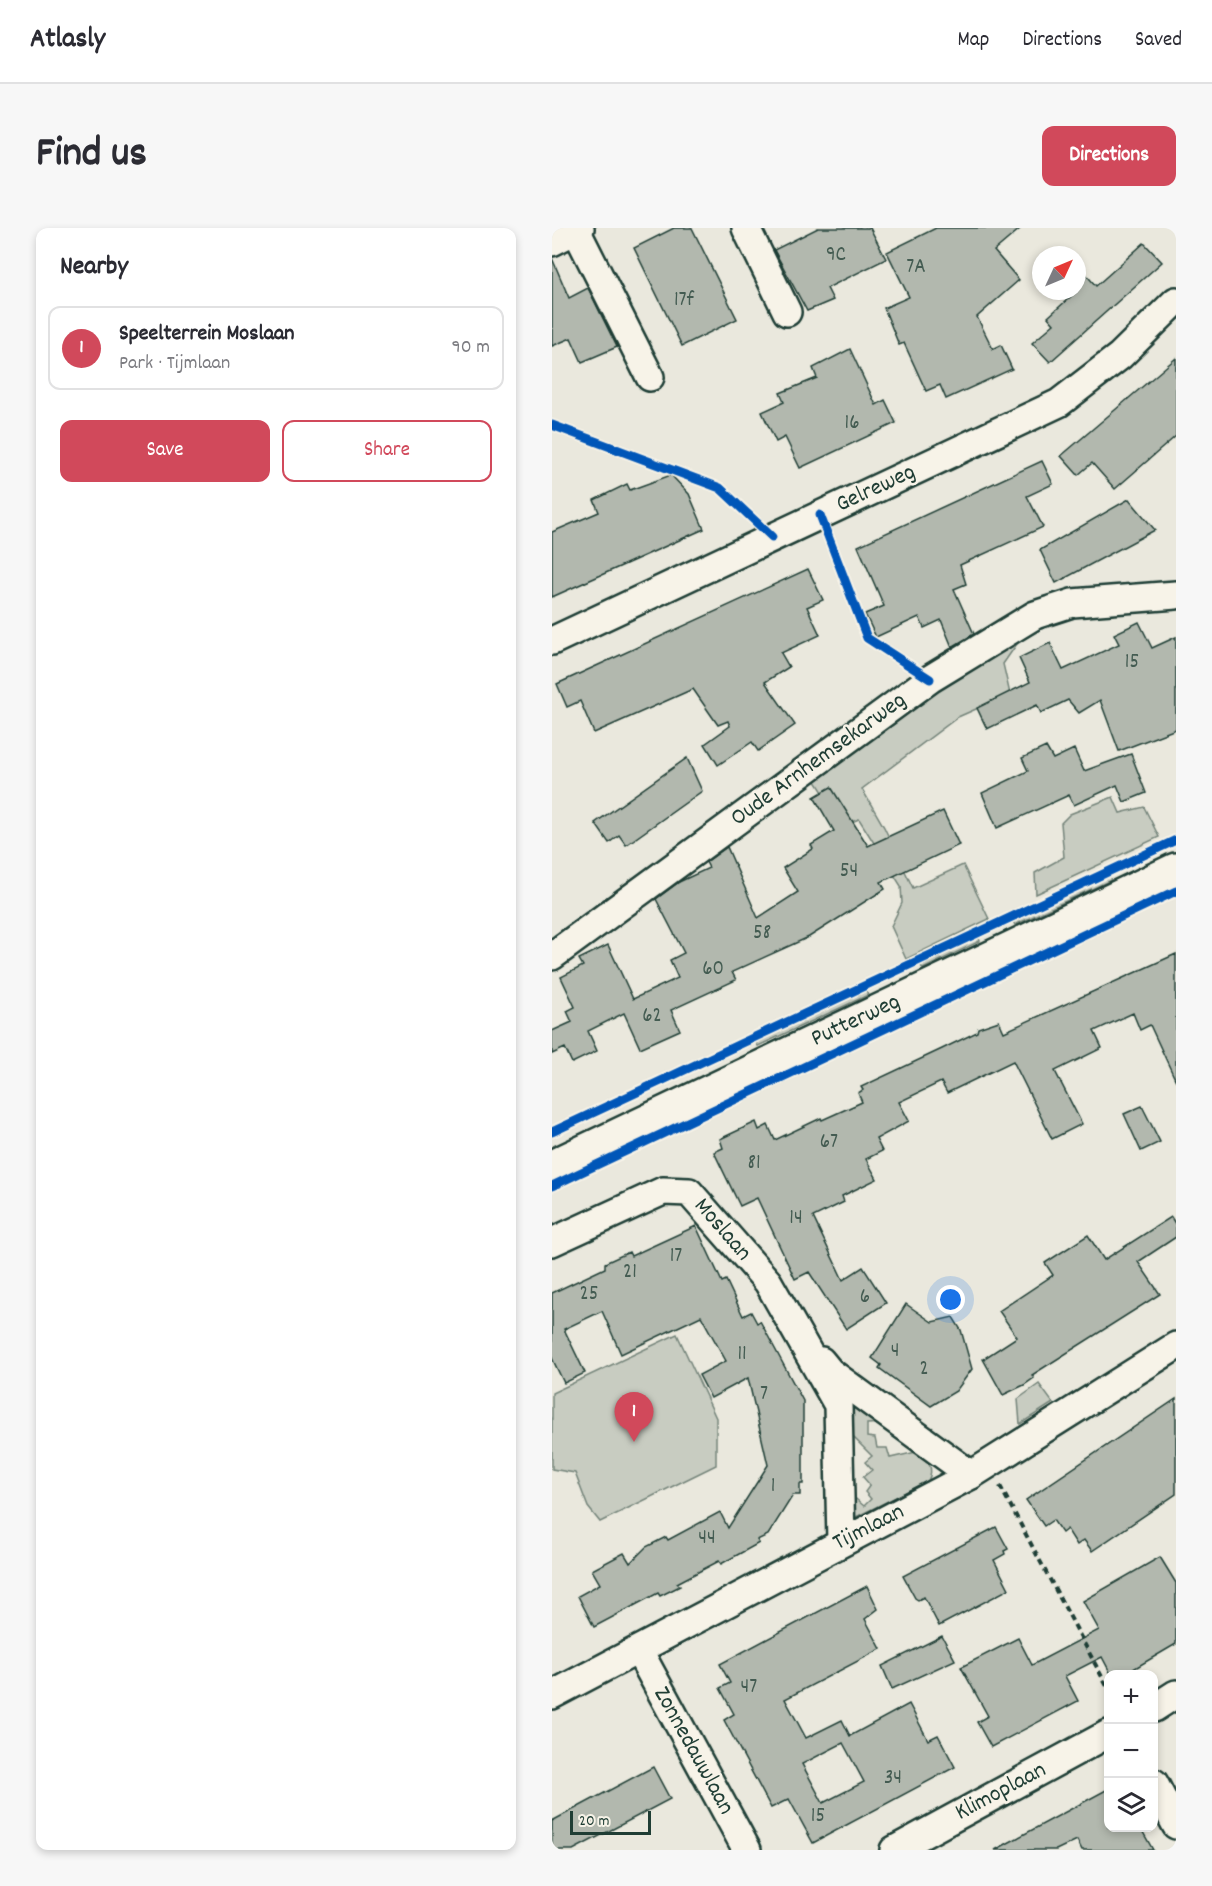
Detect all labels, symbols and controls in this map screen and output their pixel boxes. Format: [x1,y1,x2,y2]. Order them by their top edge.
text: Atlasly [30,21,105,61]
text: Map [958,26,989,56]
text: Directions [1022,26,1102,56]
text: Saved [1135,26,1182,56]
text: Find us [36,126,147,186]
button: Directions [1042,126,1176,186]
house number: 9C [826,241,846,271]
north arrow [1032,246,1086,300]
text: Nearby [60,249,128,286]
house number: 7A [906,253,926,283]
house number: 17f [674,286,695,316]
text: Speelterrein Moslaan [119,319,294,350]
text: 1 [79,334,84,362]
text: 90 m [452,334,490,362]
text: Park · Tijmlaan [119,350,230,378]
house number: 16 [845,409,859,439]
button: Save [60,420,270,482]
button: Share [282,420,492,482]
street label: Gelreweg [831,456,921,522]
house number: 15 [1125,648,1139,678]
street label: Oude Arnhemsekarweg [724,685,914,835]
house number: 54 [840,857,858,887]
house number: 58 [753,919,771,949]
house number: 60 [702,955,724,985]
street label: Putterweg [806,986,906,1056]
house number: 62 [642,1002,662,1032]
house number: 67 [820,1128,838,1158]
house number: 81 [747,1149,761,1179]
street label: Moslaan [685,1191,759,1269]
house number: 14 [789,1204,803,1234]
house number: 17 [670,1242,682,1272]
house number: 21 [623,1258,637,1288]
house number: 25 [580,1280,598,1310]
house number: 6 [860,1283,870,1313]
your location [936,1285,965,1314]
house number: 4 [891,1337,899,1367]
house number: 11 [737,1340,747,1370]
house number: 2 [919,1355,929,1385]
house number: 7 [760,1380,768,1410]
pin: 1 [614,1392,653,1442]
house number: 1 [771,1472,775,1502]
street label: Tijmlaan [827,1496,911,1560]
house number: 44 [698,1524,716,1554]
map controls [1104,1670,1158,1832]
button: + [1104,1670,1158,1724]
house number: 47 [741,1673,757,1703]
street label: Zonnedauwlaan [644,1681,742,1821]
button: − [1104,1724,1158,1778]
street label: Klimoplaan [949,1754,1053,1830]
house number: 34 [884,1764,902,1794]
button: layers [1104,1778,1158,1832]
house number: 15 [811,1802,825,1832]
scale bar [570,1808,651,1836]
text: 20 m [579,1810,609,1833]

